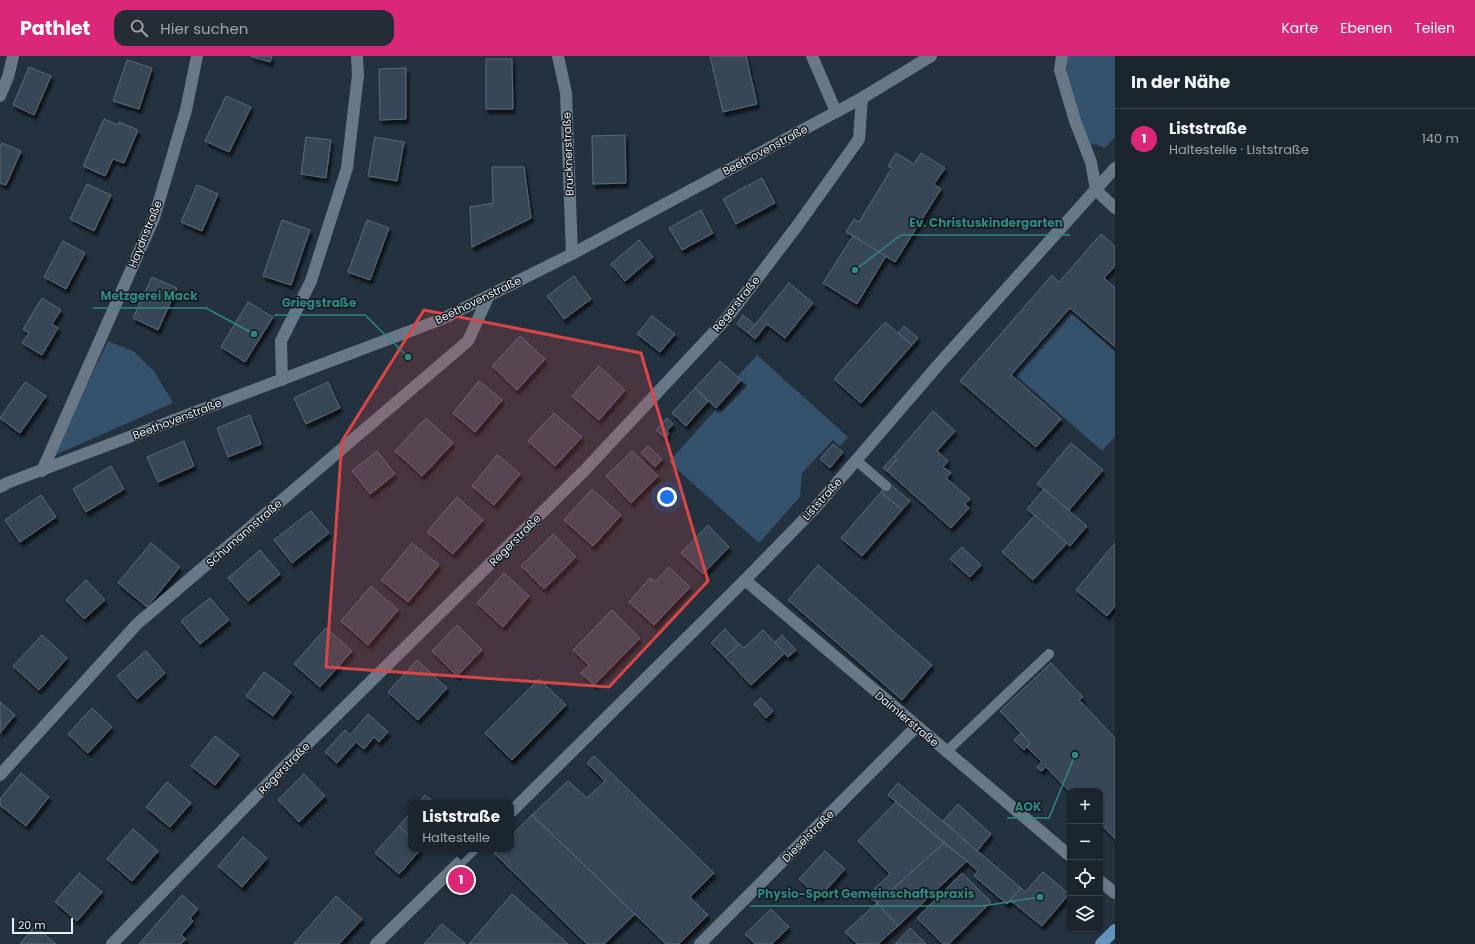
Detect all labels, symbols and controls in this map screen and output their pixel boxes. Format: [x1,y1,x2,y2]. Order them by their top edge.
search box [114,10,394,46]
text: Pathlet [20,15,90,42]
icon: search [128,17,150,39]
text: Hier suchen [160,18,248,39]
text: Karte [1281,18,1318,38]
text: Ebenen [1340,18,1392,38]
text: Teilen [1414,18,1455,38]
text: In der Nähe [1131,70,1230,94]
street label: Brucknerstraße [559,112,577,196]
text: Liststraße [1169,118,1247,139]
street label: Beethovenstraße [720,121,810,179]
text: 1 [1142,129,1146,148]
text: 140 m [1422,129,1459,148]
text: Haltestelle · Liststraße [1169,140,1309,159]
street label: Haydnstraße [124,198,166,270]
callout: Ev. Christuskindergarten [901,211,1070,235]
text: Ev. Christuskindergarten [909,214,1063,231]
street label: Beethovenstraße [432,272,524,328]
street label: Regerstraße [709,273,764,335]
callout: Metzgerei Mack [93,284,206,308]
text: Metzgerei Mack [100,287,198,304]
callout: Griegstraße [274,291,365,315]
text: Griegstraße [282,294,357,311]
street label: Beethovenstraße [130,395,224,443]
street label: Liststraße [798,474,846,524]
your location [657,487,677,507]
street label: Schumannstraße [203,495,285,570]
street label: Regerstraße [485,510,545,570]
street label: Daimlerstraße [872,688,942,750]
street label: Regerstraße [254,738,314,798]
map controls [1067,788,1103,932]
button: + [1067,788,1103,824]
callout: AOK [1007,794,1049,818]
text: AOK [1015,798,1042,815]
popup [408,800,514,852]
text: Liststraße [422,806,500,827]
street label: Dieselstraße [778,806,838,866]
button: − [1067,824,1103,860]
text: Haltestelle [422,828,490,847]
button: locate [1067,860,1103,896]
pin: 1 [448,865,474,895]
callout: Physio-Sport Gemeinschaftspraxis [750,882,983,906]
text: Physio-Sport Gemeinschaftspraxis [758,885,975,902]
button: layers [1067,896,1103,932]
scale bar [12,916,73,935]
text: 20 m [18,917,46,933]

